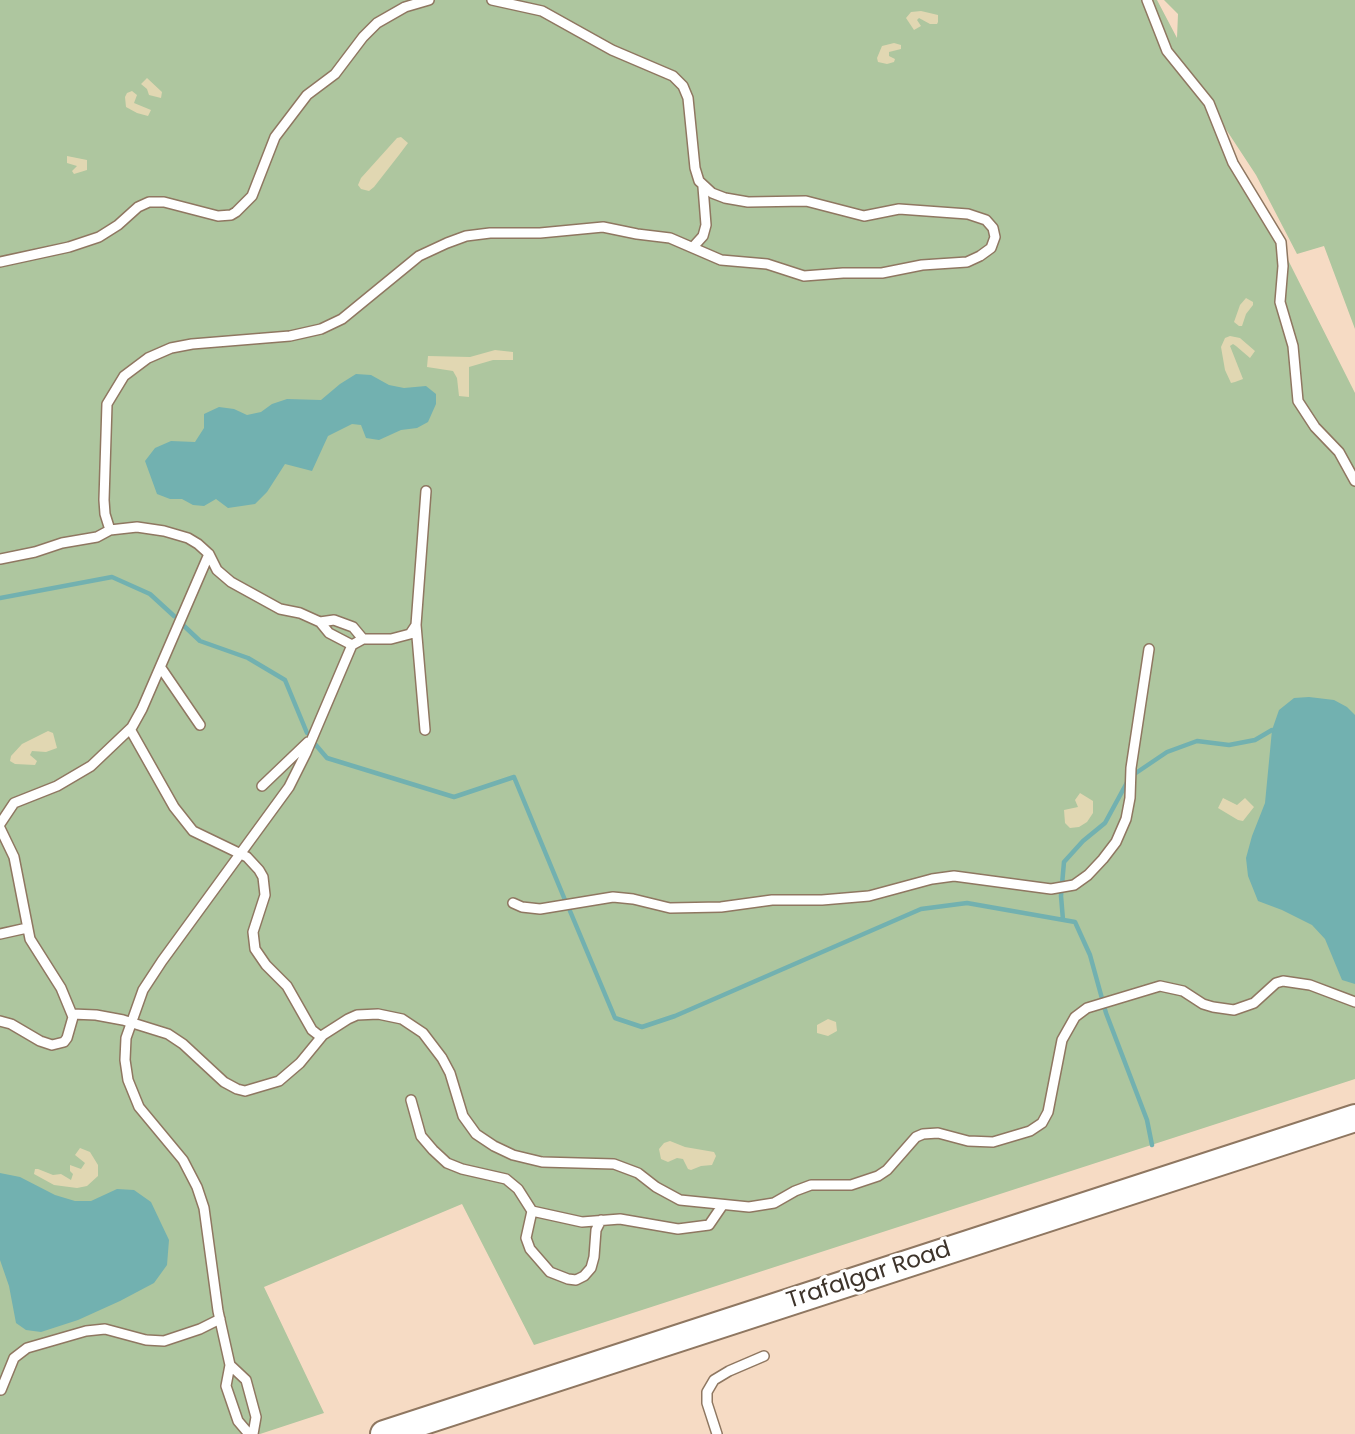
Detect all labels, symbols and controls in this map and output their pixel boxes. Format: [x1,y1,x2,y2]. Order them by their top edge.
street label: Trafalgar Road [783,1236,955,1316]

